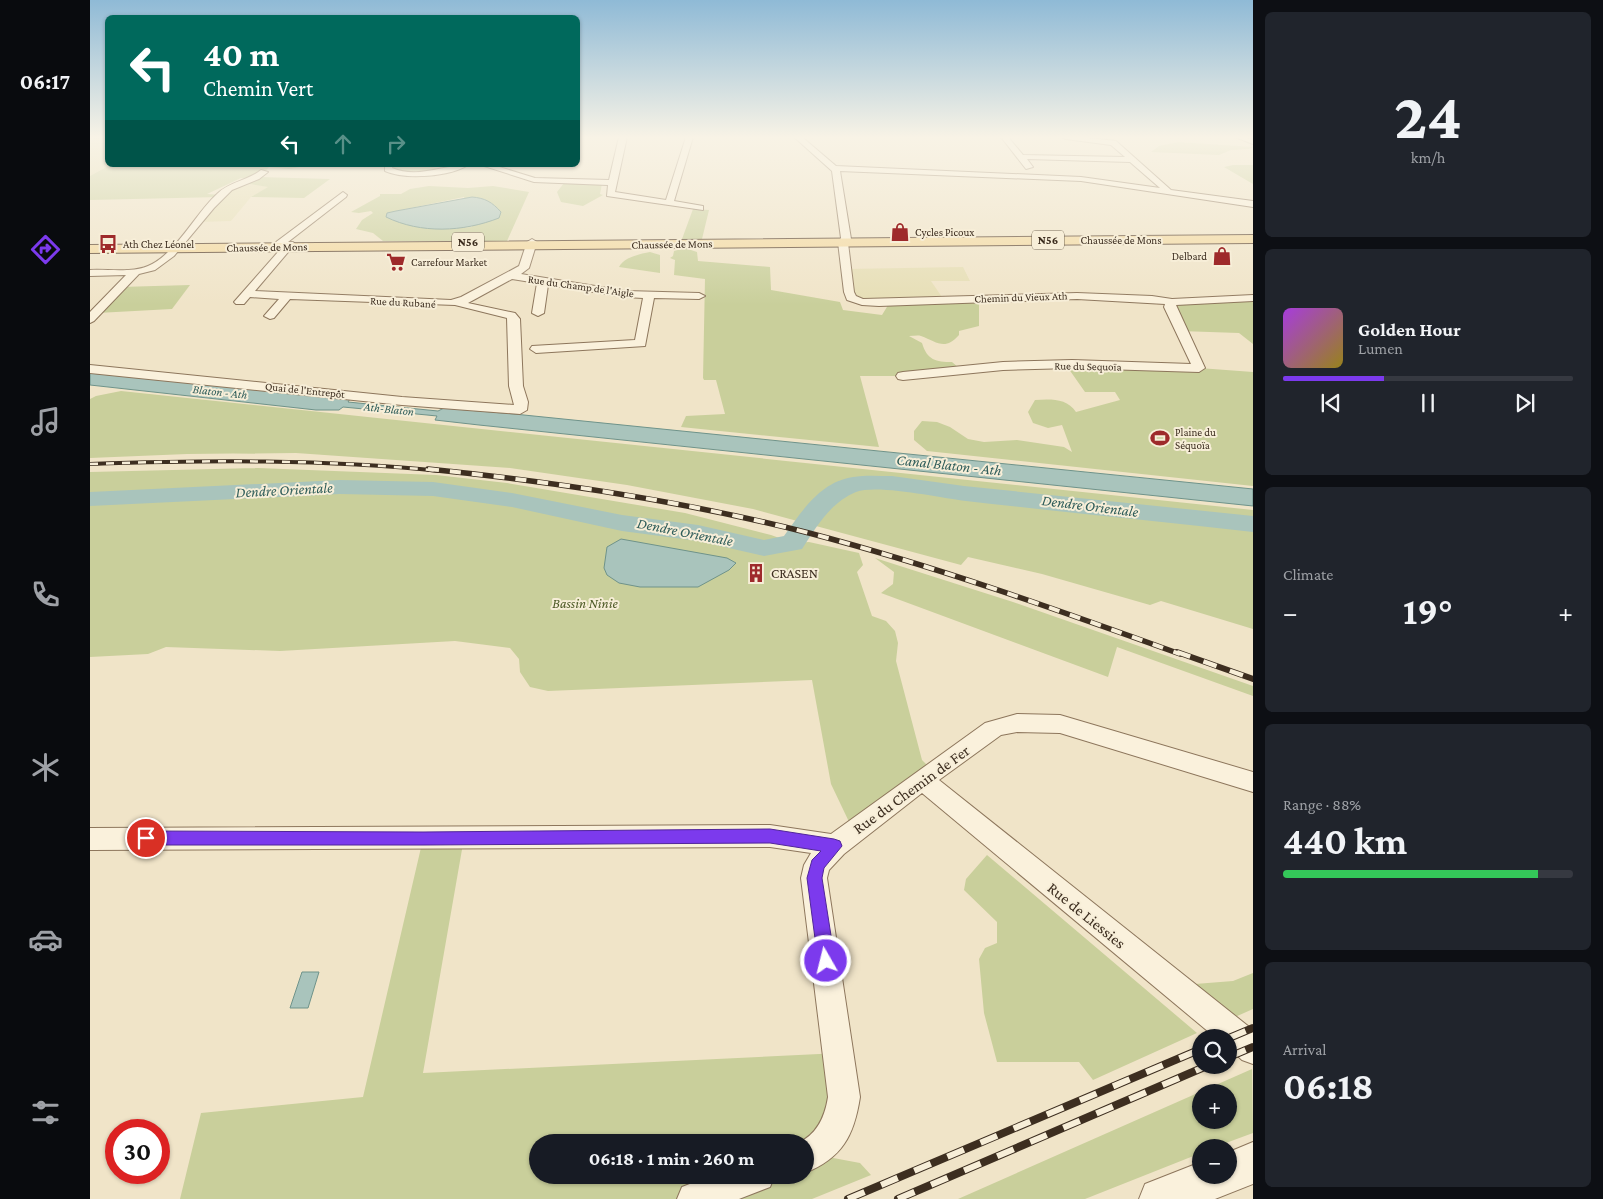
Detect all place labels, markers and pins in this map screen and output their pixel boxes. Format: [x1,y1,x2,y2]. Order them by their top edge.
shop icon: Cycles Picoux [889,221,911,243]
place label: Cycles Picoux [915,226,974,239]
bus stop icon: Ath Chez Léonel [97,233,119,255]
place label: Ath Chez Léonel [123,238,194,250]
shop icon: Delbard [1211,245,1233,267]
place label: Delbard [1172,250,1207,262]
supermarket icon: Carrefour Market [385,251,407,273]
place label: Carrefour Market [411,256,487,268]
place label: Plaine du Séquoïa [1175,426,1216,452]
sports icon: Plaine du Séquoïa [1149,427,1171,449]
building icon: CRASEN [745,562,767,584]
place label: CRASEN [771,565,818,581]
pin [125,817,167,859]

